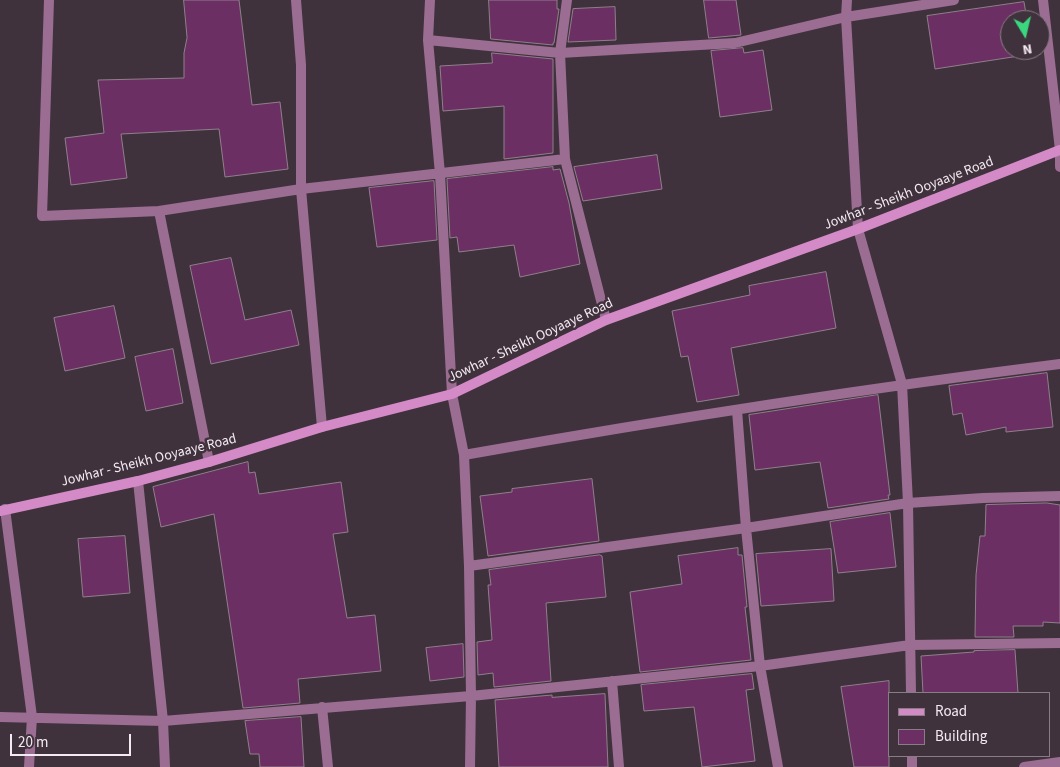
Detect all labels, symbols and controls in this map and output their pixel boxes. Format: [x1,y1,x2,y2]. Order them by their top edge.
north arrow [1000,10,1050,60]
text: N [1021,38,1033,59]
street label: Jowhar - Sheikh Ooyaaye Road [822,154,996,234]
street label: Jowhar - Sheikh Ooyaaye Road [446,295,616,387]
street label: Jowhar - Sheikh Ooyaaye Road [60,431,238,491]
legend [888,692,1050,757]
text: Road [935,701,967,722]
scale bar [12,724,134,756]
text: Building [935,726,987,747]
text: 20 m [18,732,48,753]

